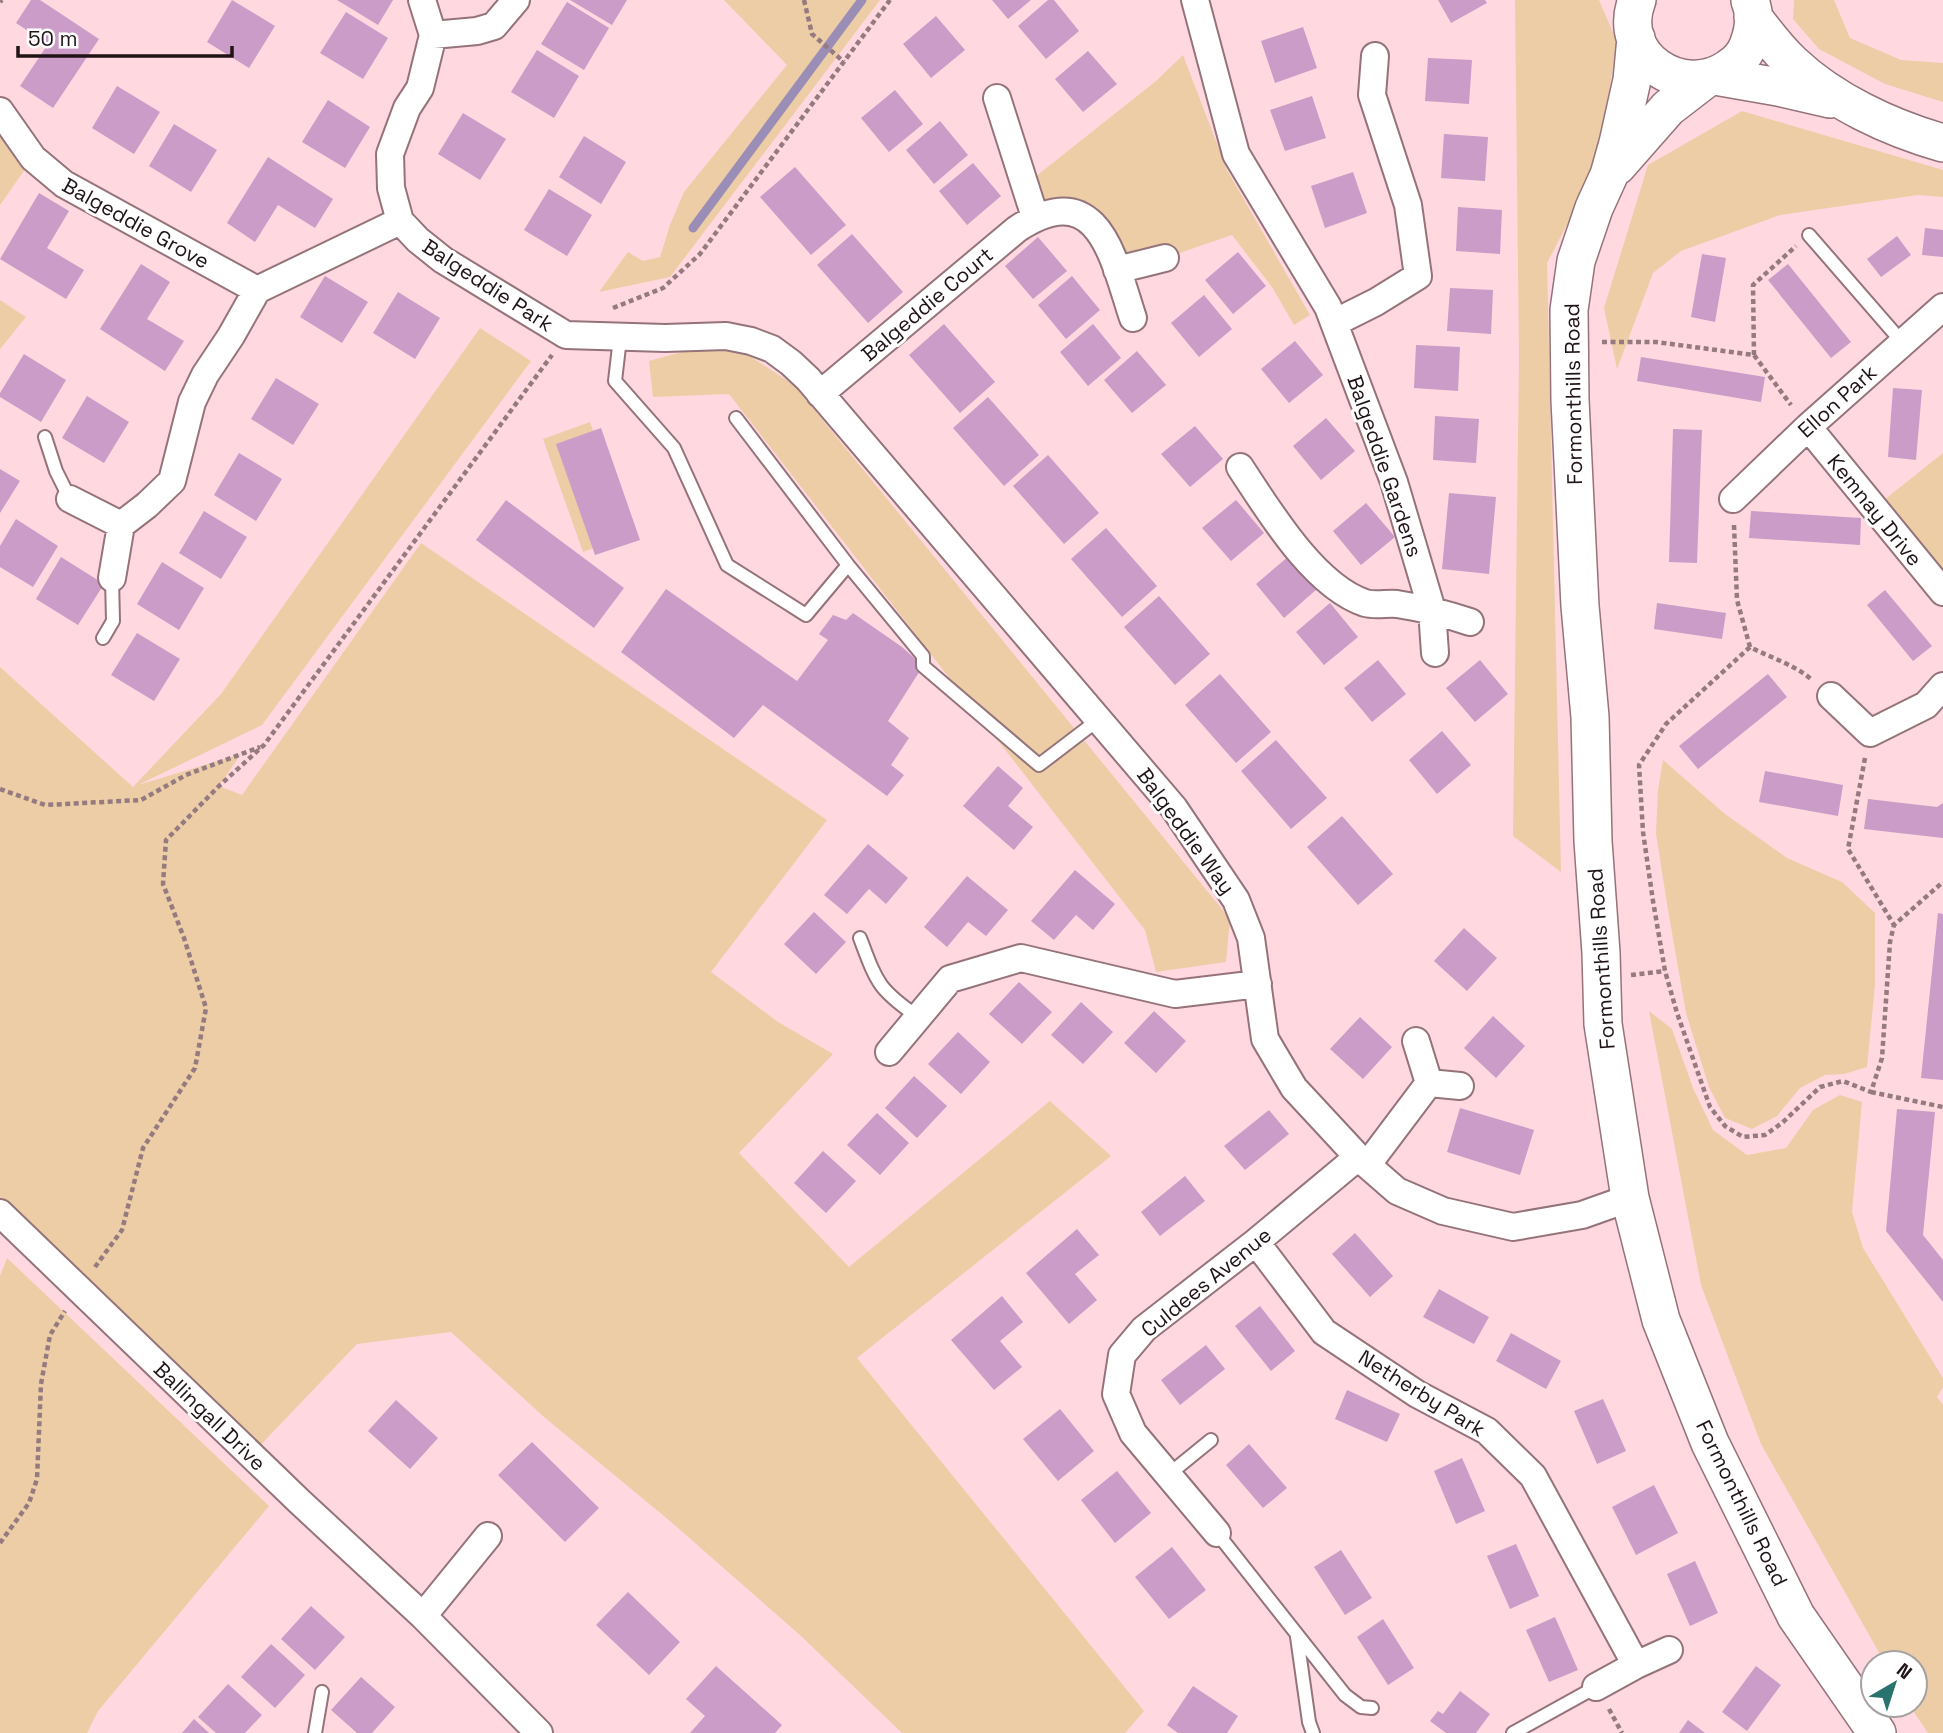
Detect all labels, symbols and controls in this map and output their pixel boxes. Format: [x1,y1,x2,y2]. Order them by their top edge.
scale bar [18,14,231,58]
text: 50 m [28,25,78,52]
street label: Balgeddie Grove [58,171,214,275]
street label: Balgeddie Park [417,233,559,337]
street label: Balgeddie Court [856,241,998,367]
street label: Formonthills Road [1558,303,1588,485]
street label: Ellon Park [1792,358,1882,444]
street label: Balgeddie Gardens [1341,372,1429,560]
street label: Kemnay Drive [1822,449,1928,571]
street label: Balgeddie Way [1131,763,1241,899]
street label: Formonthills Road [1581,867,1621,1051]
street label: Culdees Avenue [1135,1221,1277,1343]
street label: Netherby Park [1354,1343,1490,1443]
street label: Ballingall Drive [148,1356,272,1476]
street label: Formonthills Road [1690,1415,1794,1591]
north arrow [1859,1649,1929,1719]
text: N [1892,1657,1917,1685]

